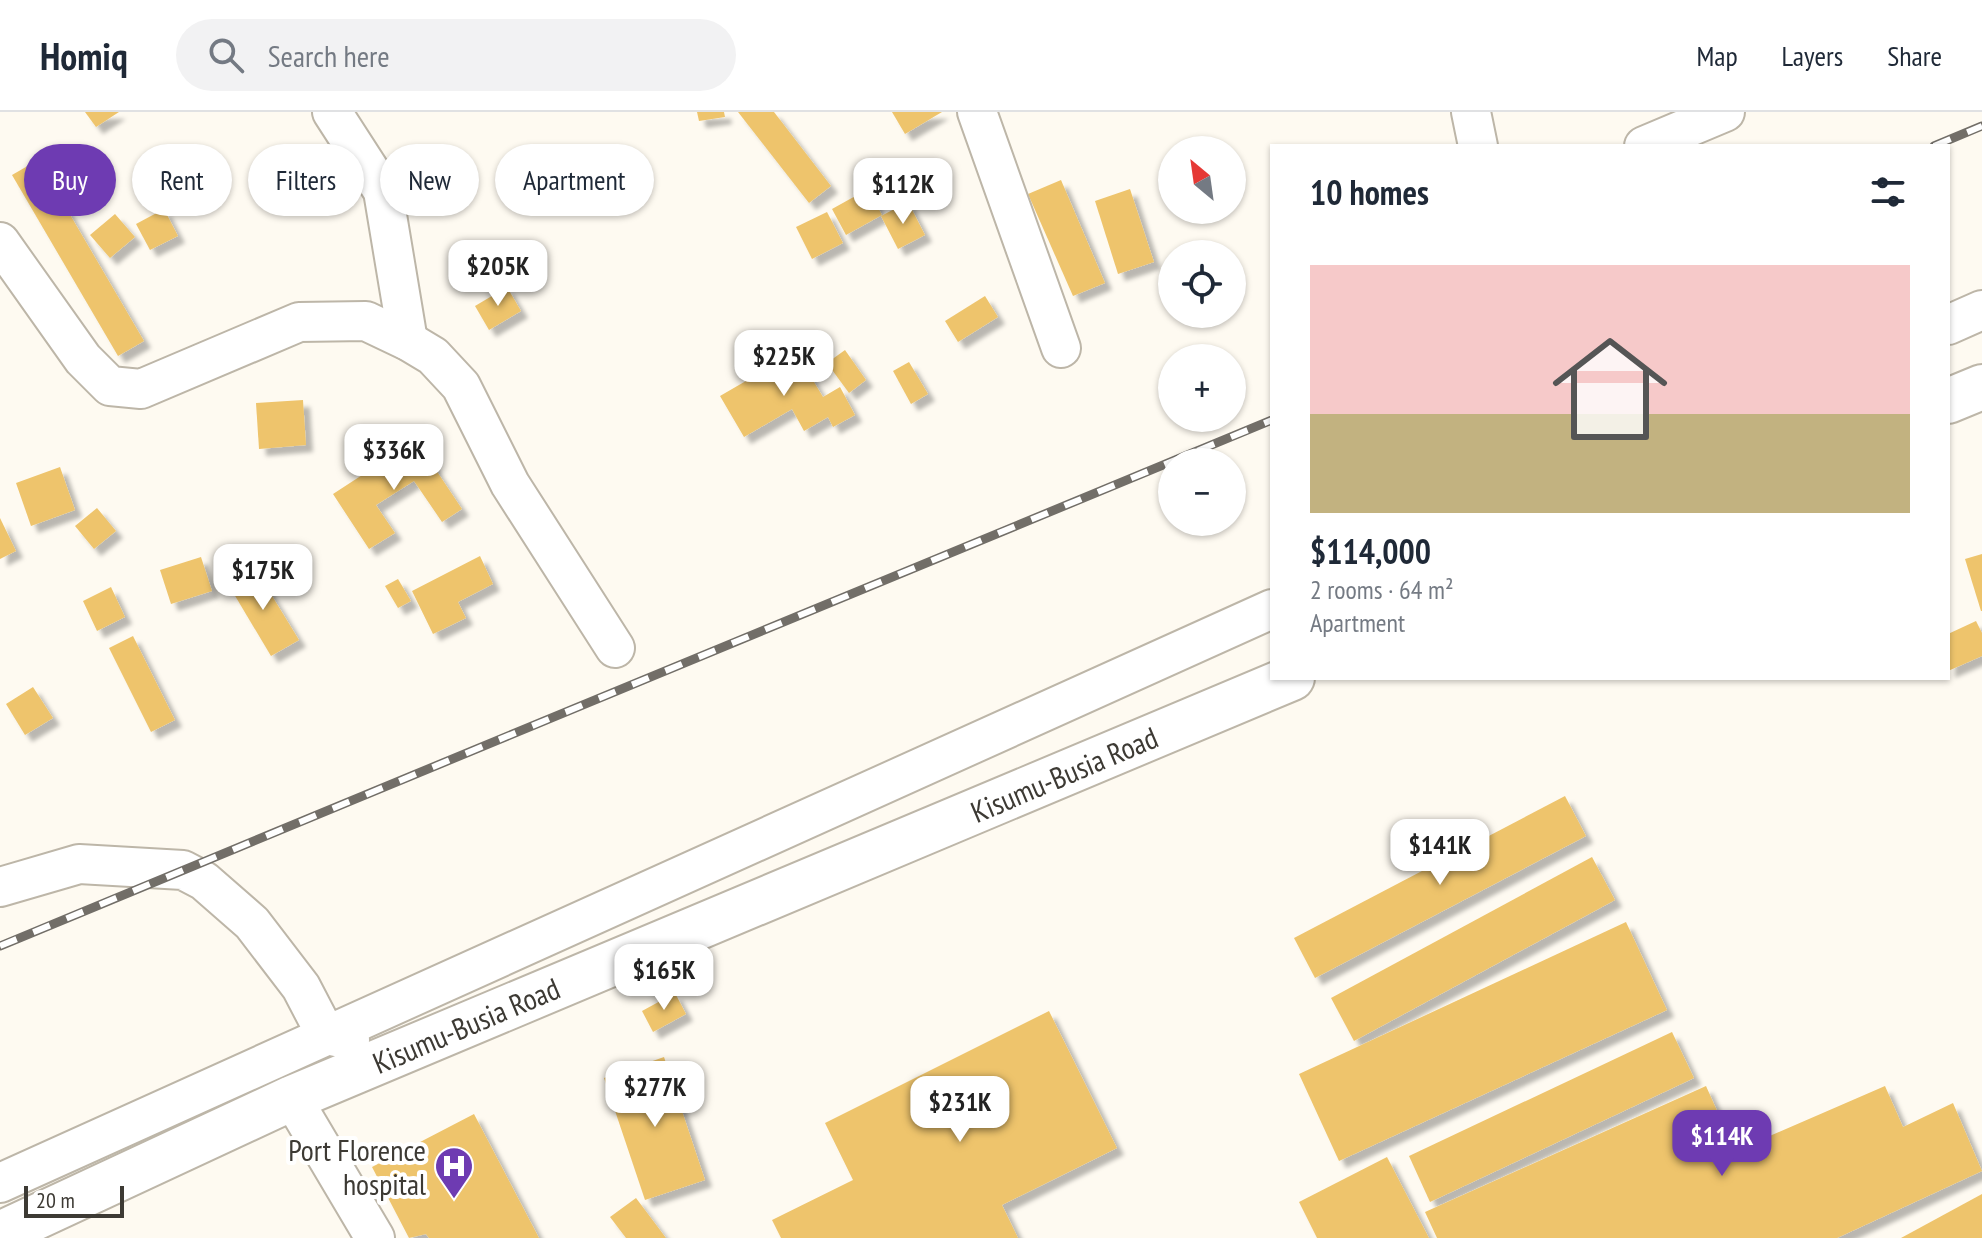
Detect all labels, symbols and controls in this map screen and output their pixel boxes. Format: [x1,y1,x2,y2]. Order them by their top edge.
search box [176,19,736,91]
text: Homiq [40,31,128,80]
icon: search [204,33,248,77]
text: Search here [268,36,390,75]
text: Map [1696,37,1738,74]
text: Layers [1782,37,1843,74]
text: Share [1887,37,1942,74]
north arrow [1158,136,1246,224]
map controls [1158,136,1246,536]
chip: Buy [24,144,116,216]
chip: Rent [132,144,232,216]
chip: Filters [248,144,364,216]
chip: New [380,144,479,216]
chip: Apartment [495,144,654,216]
pin: $112K [847,158,959,226]
text: $112K [871,167,935,200]
text: 10 homes [1310,170,1429,214]
icon: filters [1866,170,1910,214]
pin: $205K [442,240,554,308]
button: locate [1158,240,1246,328]
text: $205K [466,249,530,282]
icon: home [1538,317,1682,461]
pin: $225K [728,330,840,398]
text: $225K [752,339,816,372]
button: + [1158,344,1246,432]
pin: $336K [338,424,450,492]
text: $336K [362,433,426,466]
button: − [1158,448,1246,536]
text: $114,000 [1310,529,1431,573]
pin: $175K [207,544,319,612]
text: $175K [231,553,295,586]
text: 2 rooms · 64 m² [1310,573,1454,606]
text: Apartment [1310,606,1405,639]
street label: Kisumu-Busia Road [965,717,1163,831]
pin: $141K [1384,819,1496,887]
text: $141K [1408,828,1472,861]
pin: $165K [608,944,720,1012]
text: $165K [632,953,696,986]
street label: Kisumu-Busia Road [367,968,565,1082]
pin: $277K [599,1061,711,1129]
text: $277K [623,1070,687,1103]
pin: $231K [904,1076,1016,1144]
text: $231K [928,1085,992,1118]
pin: $114K [1666,1110,1778,1178]
text: $114K [1690,1119,1754,1152]
place label: Port Florence hospital [288,1130,426,1203]
hospital icon: Port Florence hospital [433,1145,475,1200]
scale bar [24,1182,124,1218]
text: 20 m [36,1186,75,1214]

